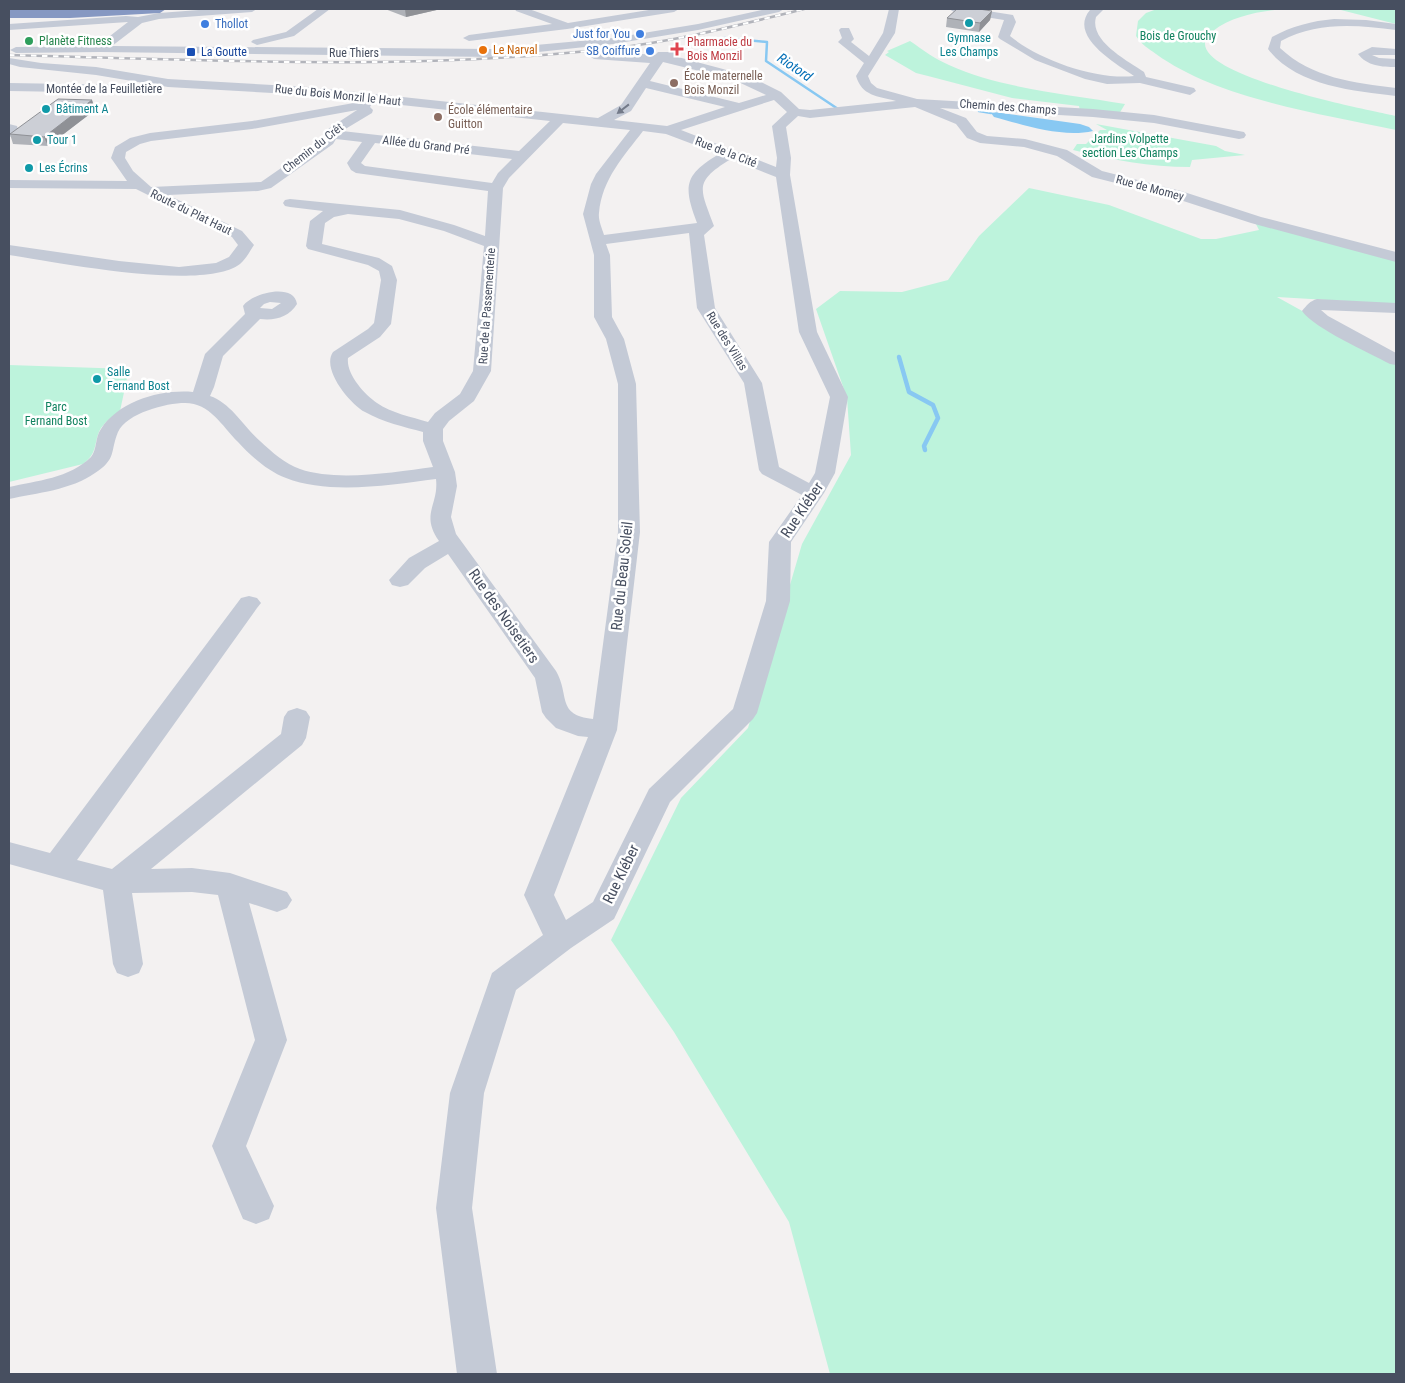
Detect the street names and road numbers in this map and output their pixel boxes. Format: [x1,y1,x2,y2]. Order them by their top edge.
street label: Rue Thiers [329,46,379,60]
street label: Rue du Bois Monzil le Haut [274,81,402,109]
street label: Montée de la Feuilletière [46,82,162,96]
street label: Chemin des Champs [959,97,1057,117]
street label: Chemin du Crêt [280,120,346,176]
street label: Allée du Grand Pré [382,133,471,157]
street label: Rue de la Cité [693,134,759,170]
street label: Rue de Momey [1115,172,1185,204]
street label: Route du Plat Haut [148,186,234,238]
street label: Rue de la Passementerie [476,247,498,365]
street label: Rue des Villas [703,309,751,373]
street label: Rue Kléber [777,478,827,541]
street label: Rue du Beau Soleil [607,521,637,631]
street label: Rue des Noisetiers [465,565,543,667]
street label: Rue Kléber [599,841,643,906]

